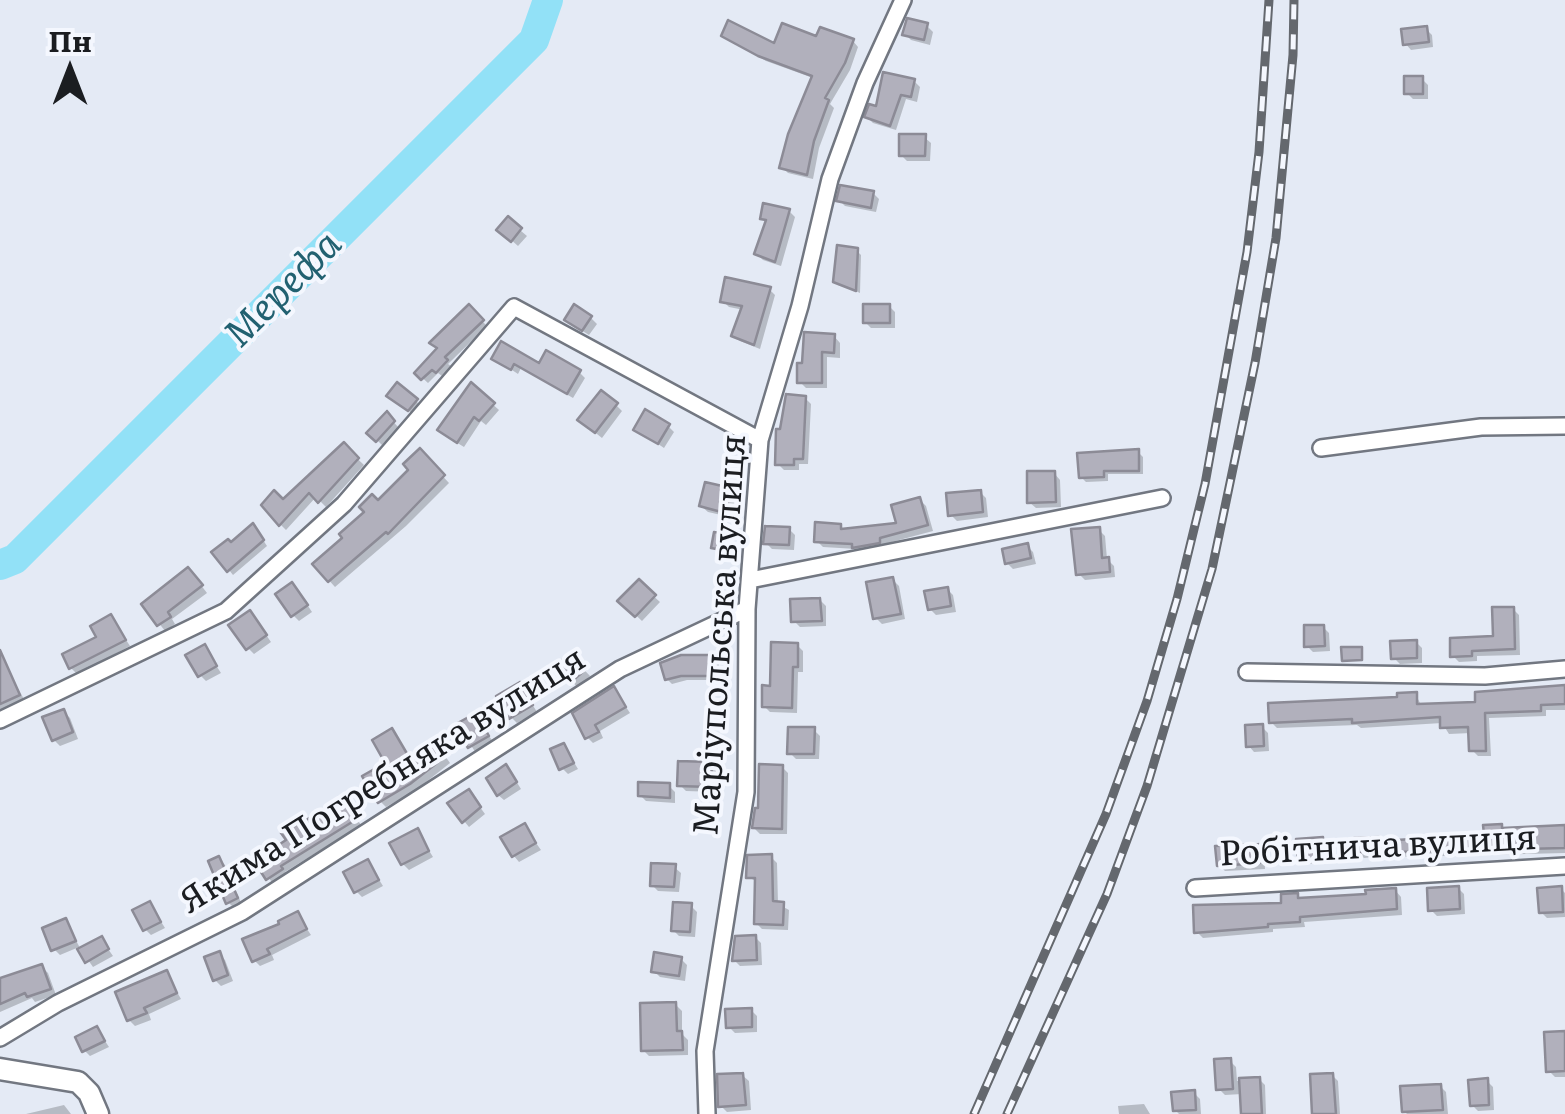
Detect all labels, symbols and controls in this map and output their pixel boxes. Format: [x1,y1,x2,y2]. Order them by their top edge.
text: Пн [48,19,92,61]
north arrow [20,20,120,120]
water label: Мерефа [216,222,352,358]
street label: Маріупольська вулиця [686,433,756,837]
street label: Якима Погребняка вулиця [173,639,593,923]
street label: Робітнича вулиця [1218,818,1538,876]

